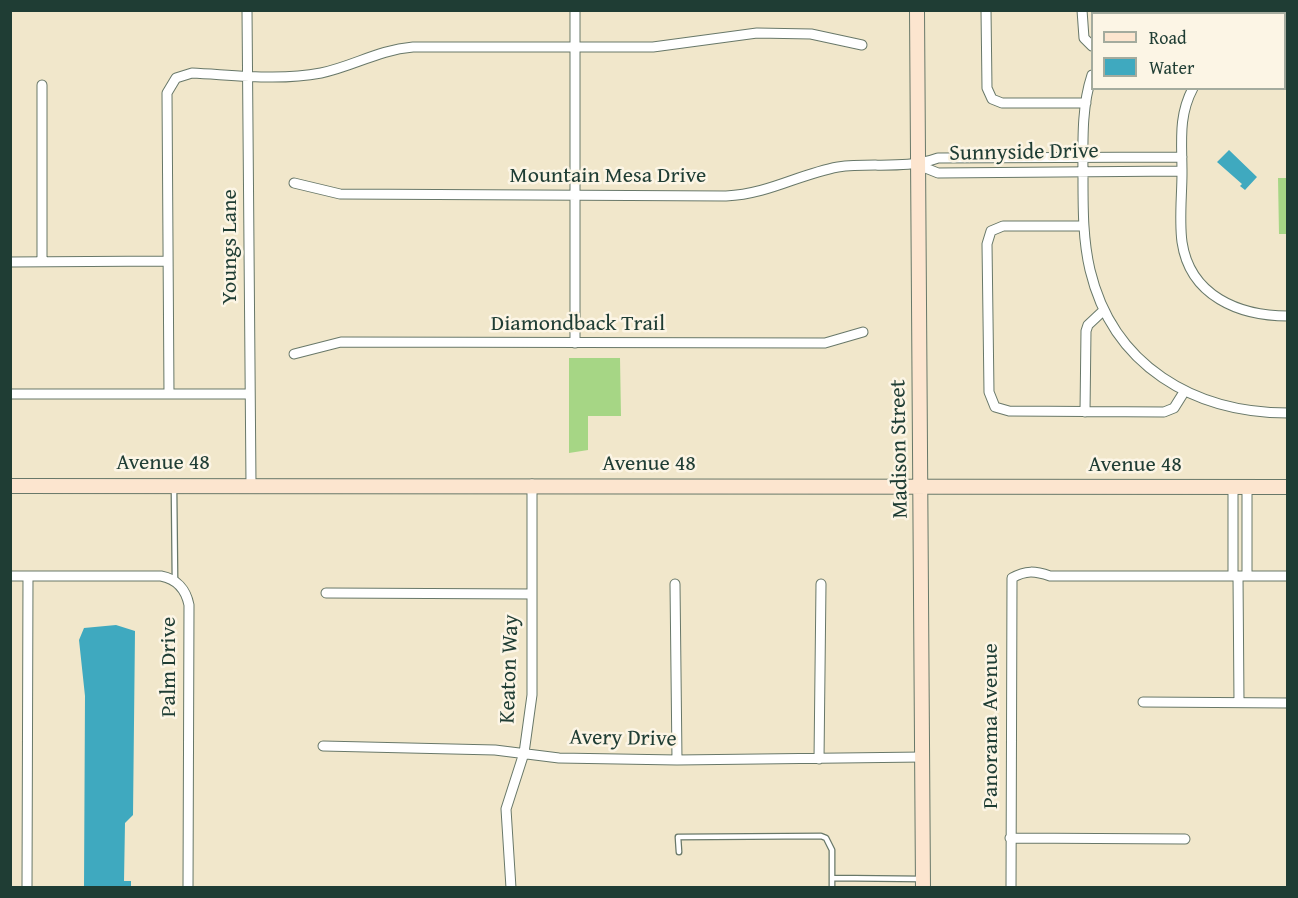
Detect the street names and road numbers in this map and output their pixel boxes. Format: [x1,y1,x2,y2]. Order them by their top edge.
street label: Sunnyside Drive [949,138,1099,168]
street label: Mountain Mesa Drive [510,163,706,189]
street label: Youngs Lane [217,189,243,305]
street label: Diamondback Trail [491,311,665,337]
street label: Madison Street [886,379,914,519]
street label: Avenue 48 [116,450,210,476]
street label: Avenue 48 [602,451,696,477]
street label: Avenue 48 [1088,452,1182,478]
street label: Keaton Way [495,614,525,724]
street label: Palm Drive [156,617,182,717]
street label: Panorama Avenue [978,643,1004,809]
street label: Avery Drive [569,725,677,753]

